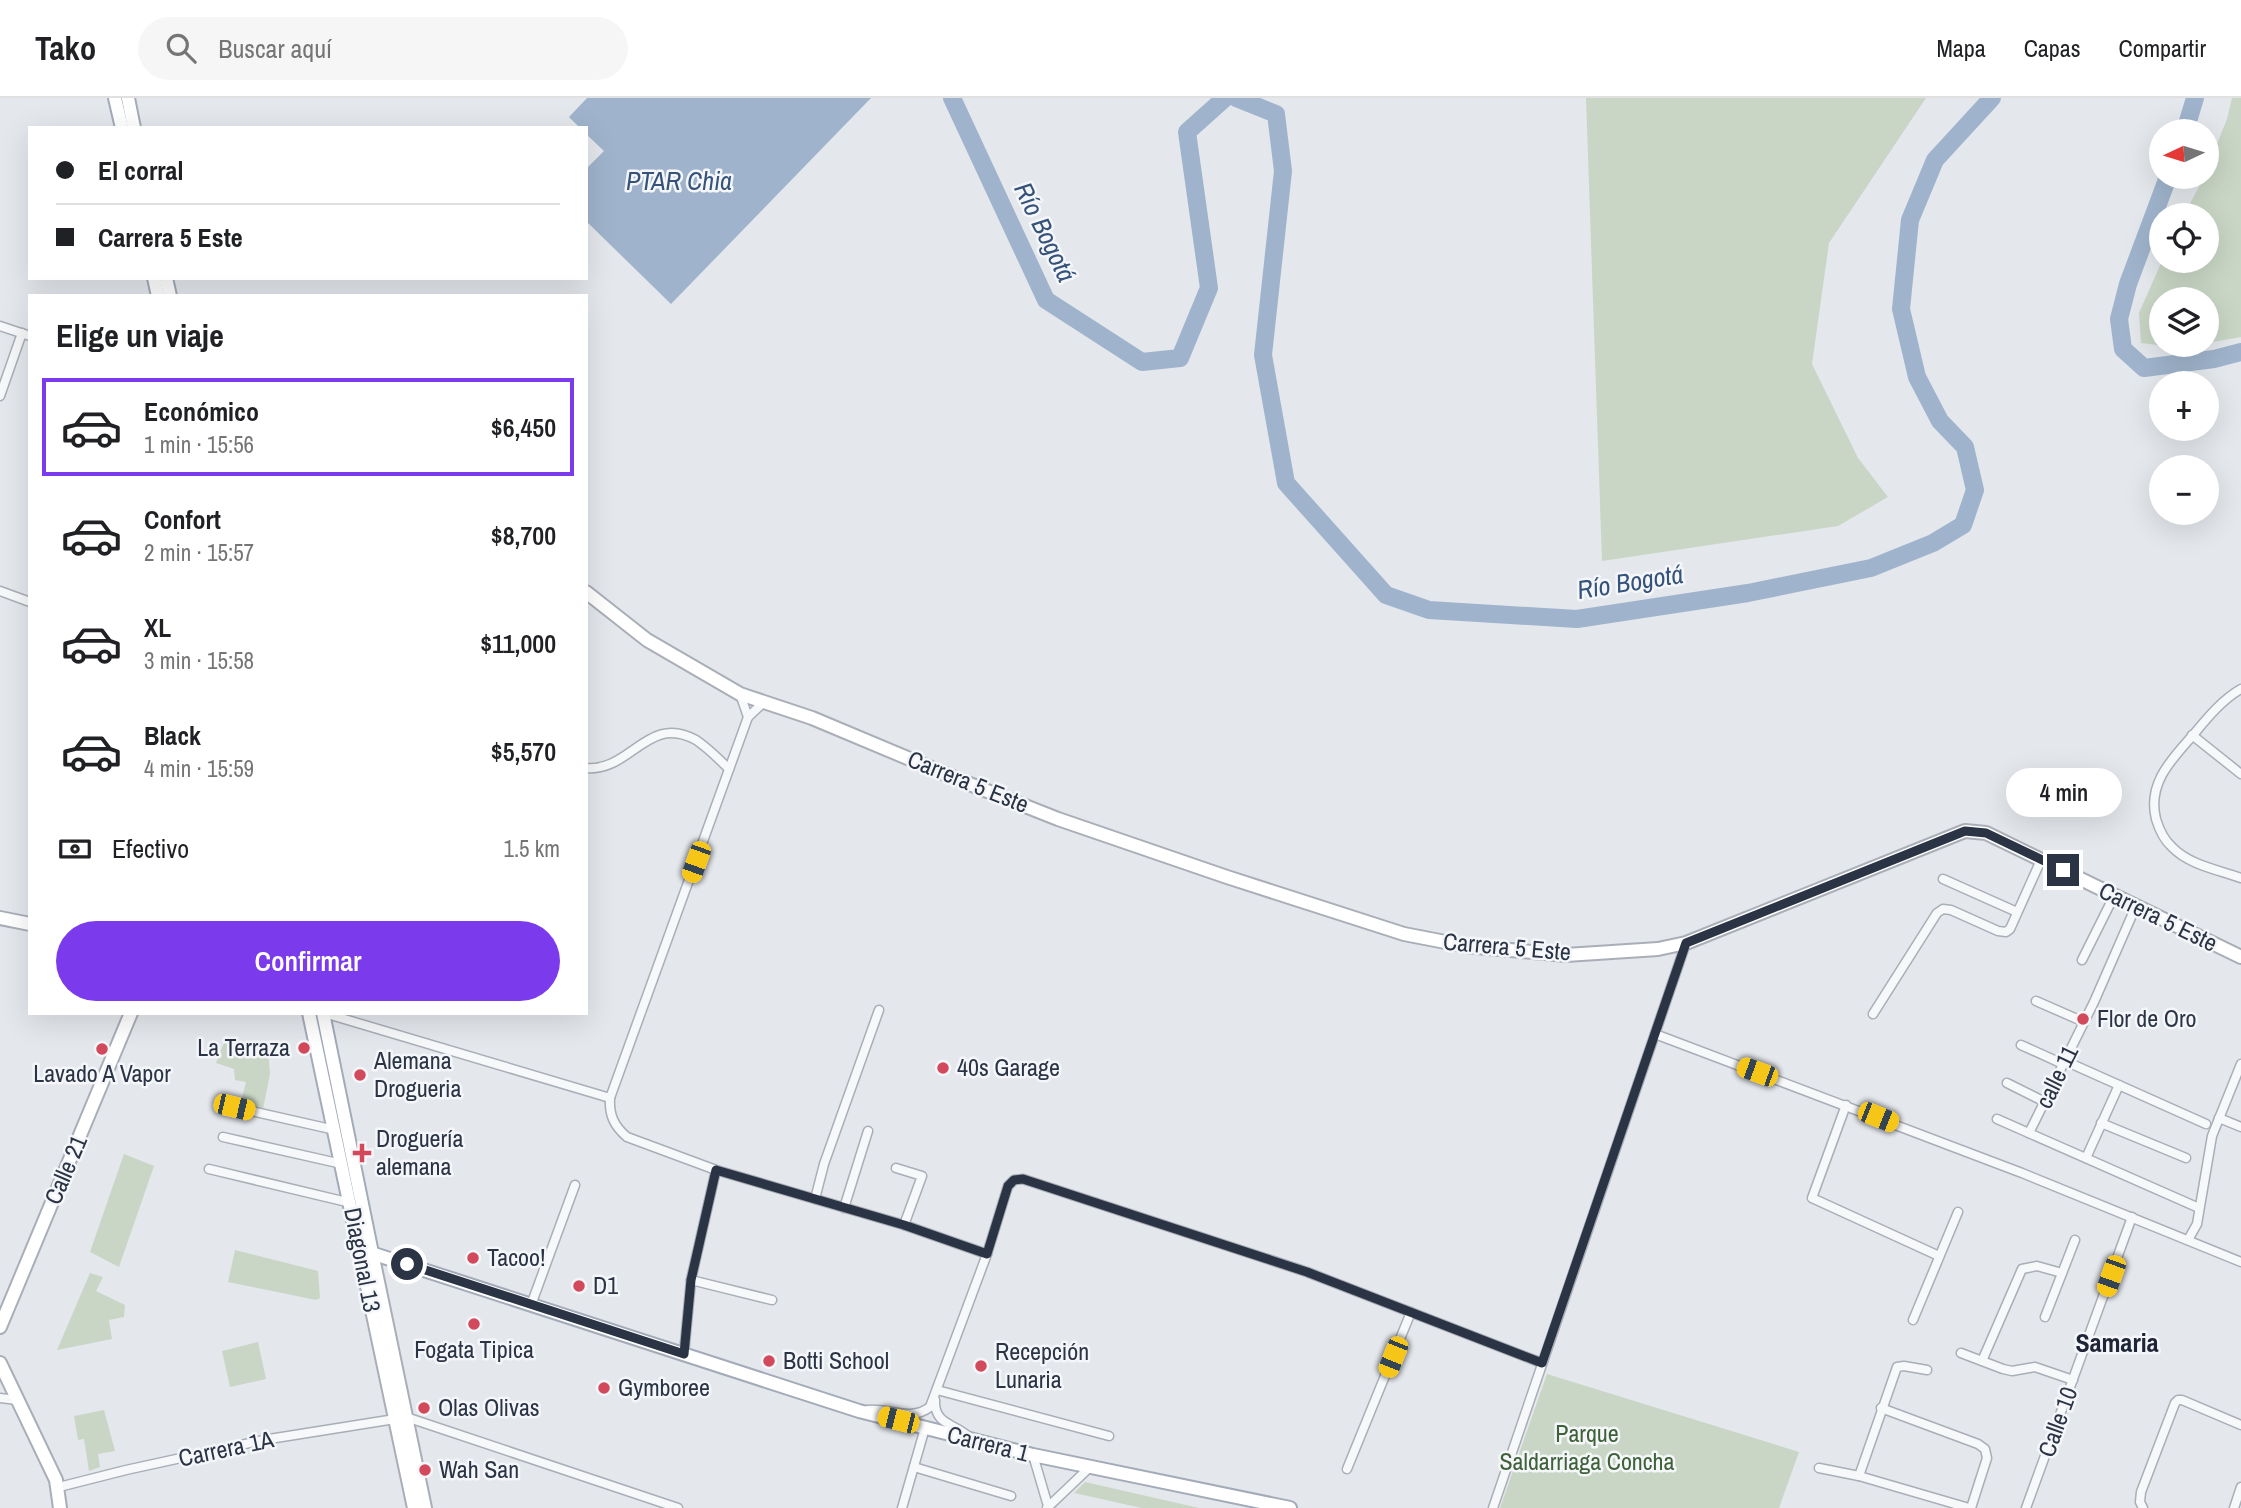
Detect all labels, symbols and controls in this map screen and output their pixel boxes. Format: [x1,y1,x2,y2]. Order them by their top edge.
search box [138,17,628,80]
text: Tako [35,26,96,70]
icon: search [162,29,200,67]
text: Buscar aquí [218,31,332,66]
text: Mapa [1936,32,1986,64]
text: Capas [2024,32,2081,64]
text: Compartir [2119,32,2206,64]
north arrow [2149,119,2219,189]
map controls [2149,119,2219,525]
text: El corral [98,153,183,188]
water label: PTAR Chia [626,163,732,198]
water label: Río Bogotá [1006,176,1085,288]
button: locate [2149,203,2219,273]
text: Carrera 5 Este [98,220,243,255]
button: layers [2149,287,2219,357]
text: Elige un viaje [56,314,224,357]
button: + [2149,371,2219,441]
text: Económico [144,394,259,429]
icon: car [60,396,123,459]
text: $6,450 [491,410,556,445]
text: 1 min · 15:56 [144,429,254,460]
button: − [2149,455,2219,525]
text: Confort [144,502,221,537]
icon: car [60,504,123,567]
text: $8,700 [491,518,556,553]
text: 2 min · 15:57 [144,537,254,568]
water label: Río Bogotá [1574,556,1685,607]
text: XL [144,610,171,645]
icon: car [60,612,123,675]
text: $11,000 [480,626,556,661]
text: 3 min · 15:58 [144,645,254,676]
text: Black [144,718,201,753]
icon: car [60,720,123,783]
text: $5,570 [491,734,556,769]
street label: Carrera 5 Este [903,742,1034,820]
text: 4 min · 15:59 [144,753,254,784]
callout: 4 min [2005,768,2121,818]
text: 4 min [2040,777,2088,808]
icon: cash [56,830,94,868]
text: Efectivo [112,831,189,866]
text: 1.5 km [503,833,560,864]
car [679,839,714,885]
route end [2047,854,2079,886]
street label: Carrera 5 Este [2094,874,2223,959]
button: Confirmar [56,921,560,1001]
street label: Carrera 5 Este [1442,924,1572,968]
place label: Flor de Oro [2097,1002,2197,1034]
marker: Flor de Oro [2075,1011,2091,1027]
place label: La Terraza [197,1031,290,1063]
marker: La Terraza [296,1040,312,1056]
street label: calle 11 [2027,1040,2085,1113]
marker: Lavado A Vapor [94,1041,110,1057]
place label: Alemana Drogueria [373,1044,462,1104]
place label: 40s Garage [957,1051,1060,1083]
car [1734,1055,1781,1089]
place label: Lavado A Vapor [33,1057,171,1089]
marker: 40s Garage [935,1060,951,1076]
marker: Alemana Drogueria [352,1067,368,1083]
car [212,1092,257,1122]
car [1855,1099,1902,1135]
place label: Droguería alemana [376,1122,464,1182]
street label: Calle 21 [36,1130,94,1209]
marker: Droguería alemana [354,1145,370,1161]
street label: Diagonal 13 [337,1205,389,1315]
place label: Tacoo! [487,1241,545,1273]
route start [391,1248,423,1280]
marker: Tacoo! [465,1250,481,1266]
car [2094,1253,2129,1299]
place label: D1 [593,1269,618,1301]
marker: D1 [571,1278,587,1294]
marker: Fogata Tipica [466,1316,482,1332]
district label: Samaria [2076,1325,2159,1360]
place label: Fogata Tipica [414,1333,534,1365]
car [1376,1334,1411,1380]
place label: Recepción Lunaria [995,1335,1089,1395]
place label: Botti School [783,1344,889,1376]
marker: Botti School [761,1353,777,1369]
marker: Recepción Lunaria [973,1358,989,1374]
place label: Gymboree [618,1371,710,1403]
marker: Gymboree [596,1380,612,1396]
street label: Calle 10 [2030,1382,2084,1461]
place label: Olas Olivas [438,1391,540,1423]
marker: Olas Olivas [416,1400,432,1416]
car [876,1405,921,1435]
street label: Carrera 1 [944,1417,1032,1469]
park label: Parque Saldarriaga Concha [1499,1417,1675,1477]
street label: Carrera 1A [175,1422,277,1474]
place label: Wah San [439,1453,519,1485]
marker: Wah San [417,1462,433,1478]

